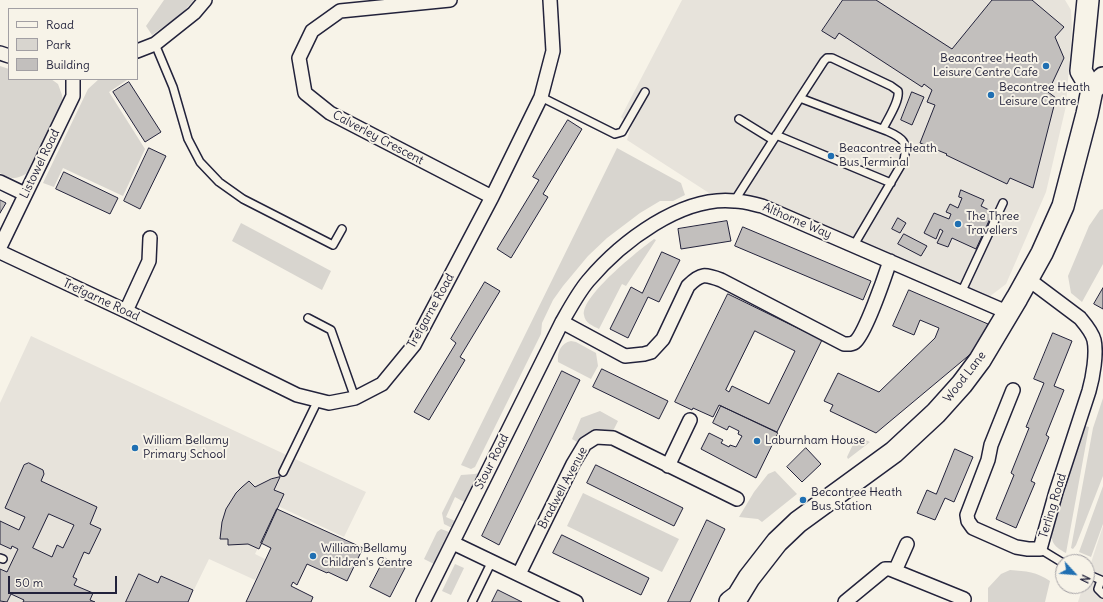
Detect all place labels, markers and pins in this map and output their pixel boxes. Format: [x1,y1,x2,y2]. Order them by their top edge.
place label: Beacontree Heath Leisure Centre Cafe [933,52,1038,80]
marker: Beacontree Heath Leisure Centre Cafe [1041,61,1051,71]
place label: Becontree Heath Leisure Centre [999,81,1090,109]
marker: Becontree Heath Leisure Centre [986,90,996,100]
place label: Beacontree Heath Bus Terminal [839,142,937,170]
marker: Beacontree Heath Bus Terminal [826,151,836,161]
place label: The Three Travellers [966,210,1019,238]
marker: The Three Travellers [953,219,963,229]
place label: William Bellamy Primary School [143,434,229,462]
place label: Laburnham House [765,434,865,448]
marker: Laburnham House [752,436,762,446]
marker: William Bellamy Primary School [130,443,140,453]
place label: Becontree Heath Bus Station [811,486,902,514]
marker: Becontree Heath Bus Station [798,495,808,505]
place label: William Bellamy Children's Centre [321,542,413,570]
marker: William Bellamy Children's Centre [308,551,318,561]

